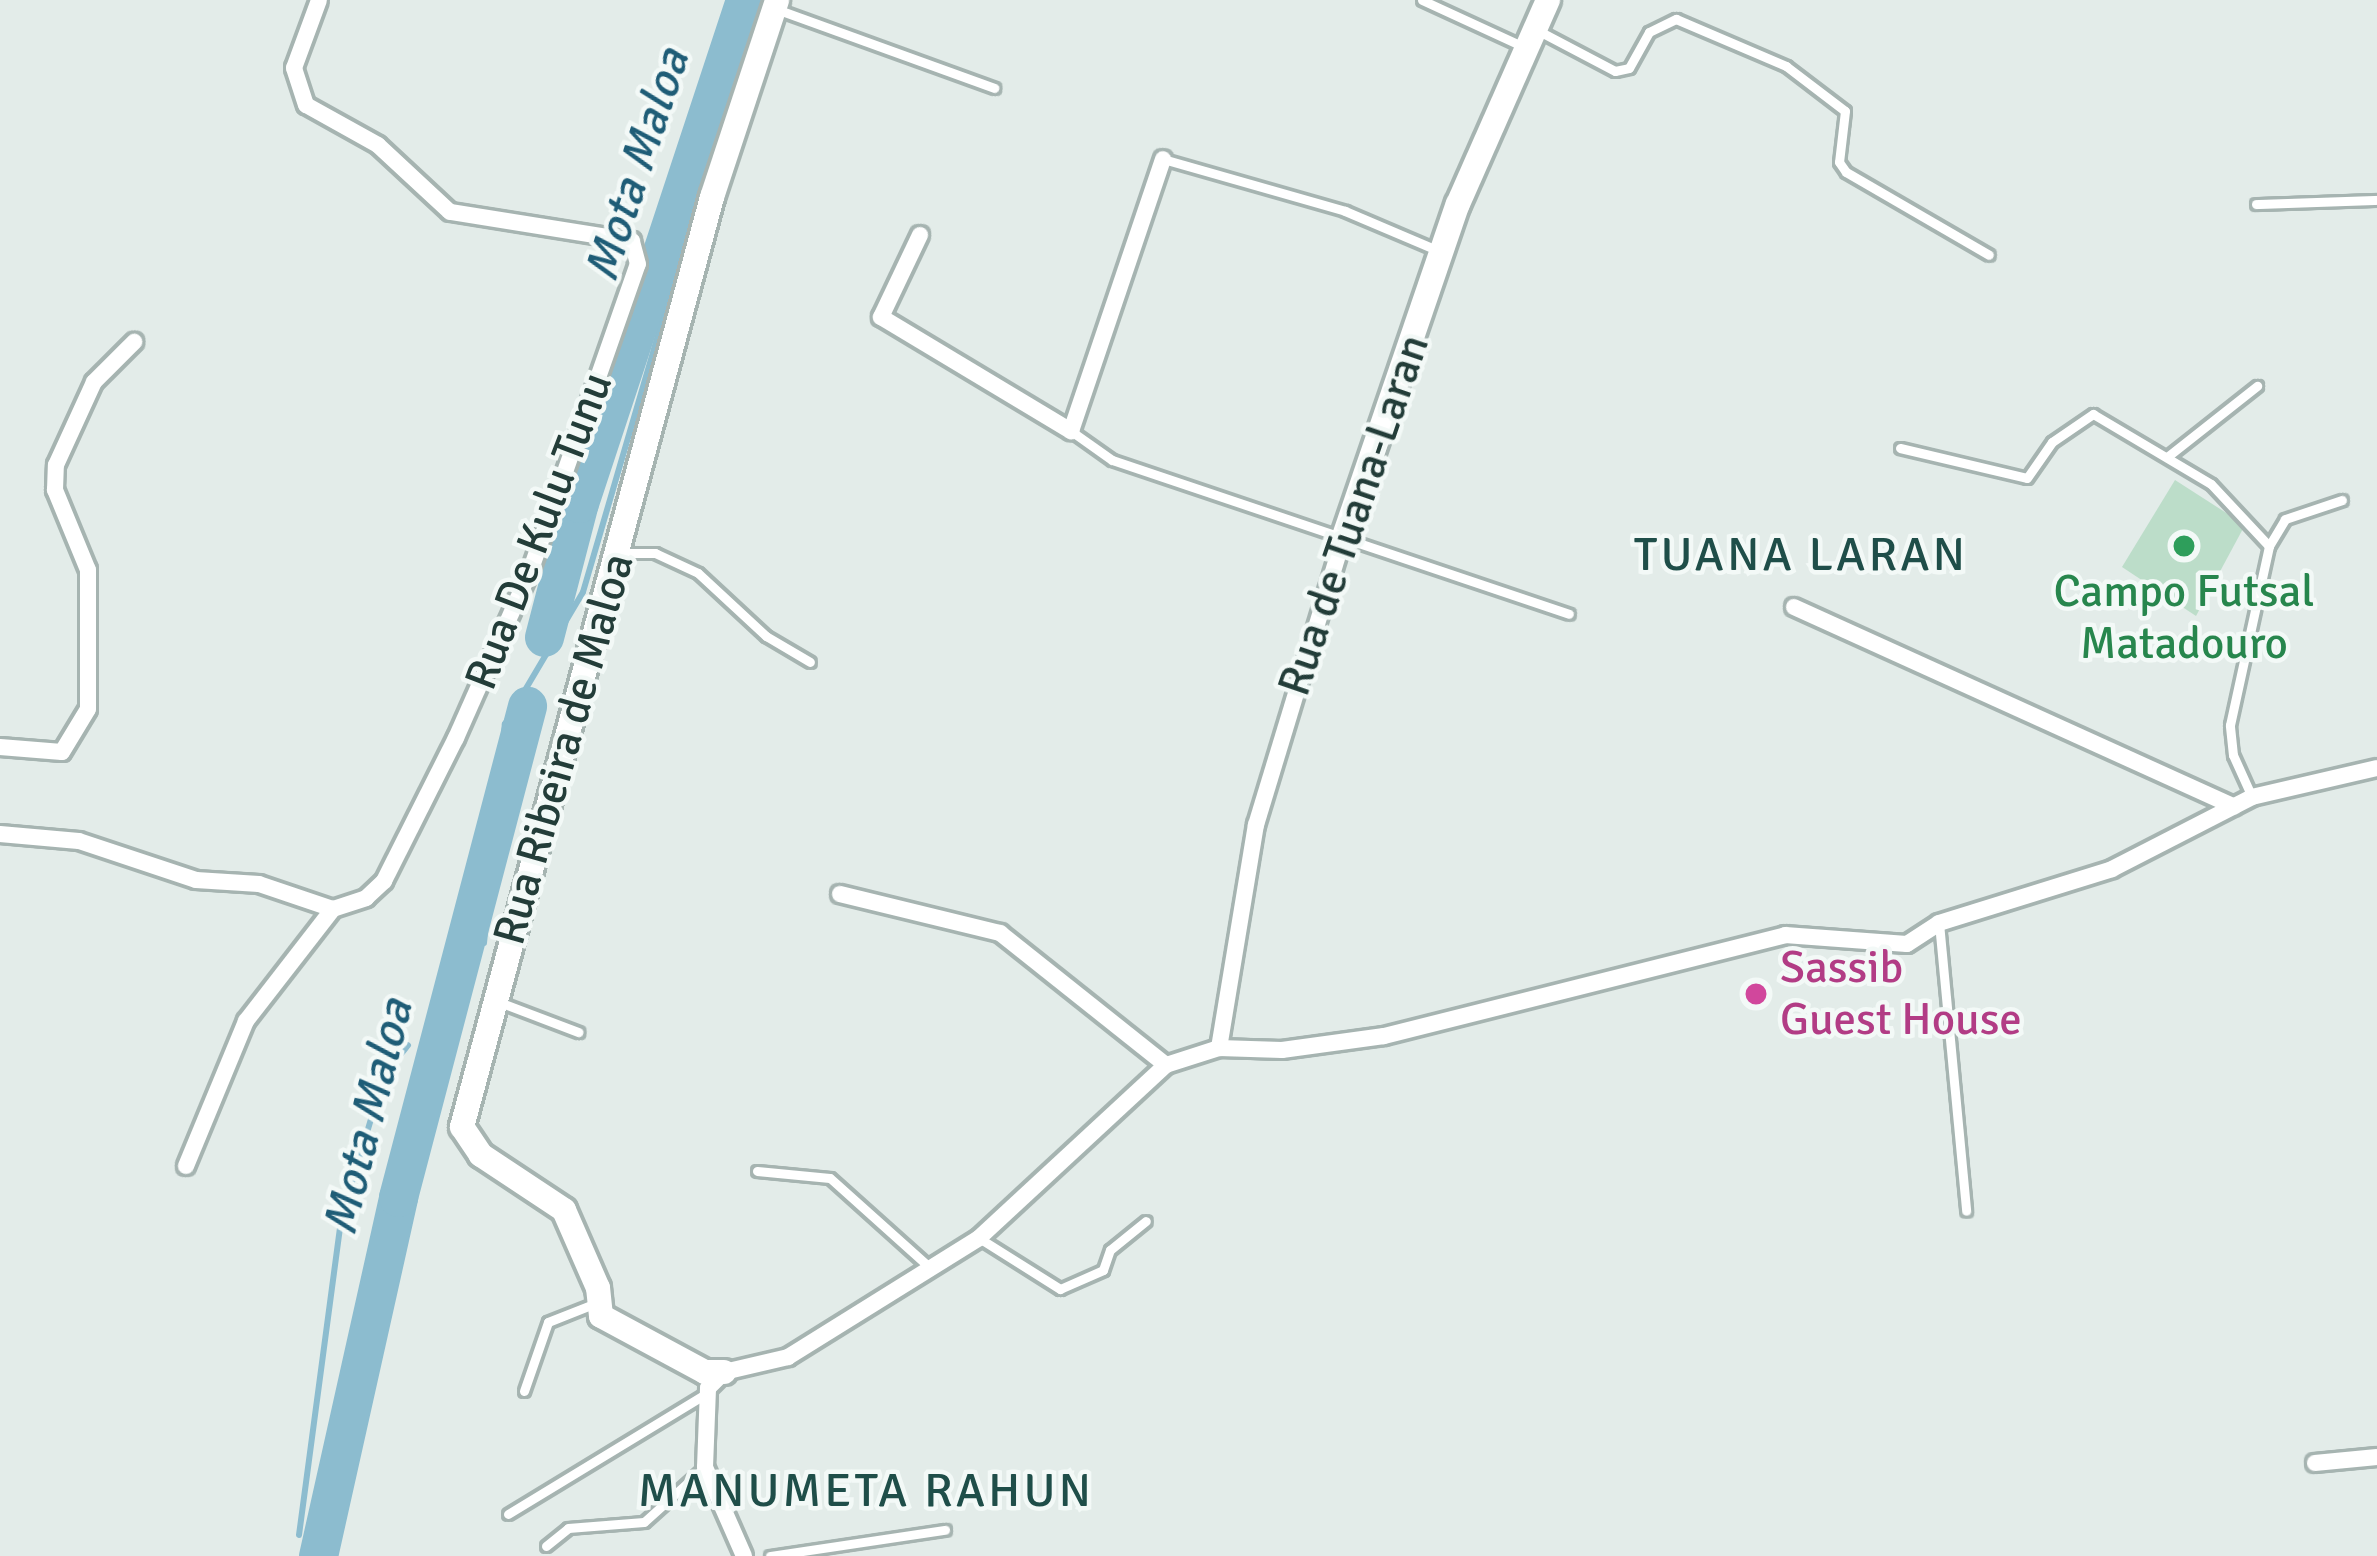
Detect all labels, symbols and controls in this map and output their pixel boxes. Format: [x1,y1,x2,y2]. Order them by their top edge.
water label: Mota Maloa [572,42,702,288]
street label: Rua de Tuana-Laran [1267,327,1441,703]
street label: Rua De Kulu Tunu [454,365,624,697]
district label: TUANA LARAN [1634,526,1968,584]
marker: Campo Futsal Matadouro [2171,533,2197,559]
street label: Rua Ribeira de Maloa [482,547,646,951]
place label: Campo Futsal Matadouro [2053,565,2315,671]
place label: Sassib Guest House [1780,941,2022,1047]
marker: Sassib Guest House [1743,981,1769,1007]
water label: Mota Maloa [311,993,425,1241]
district label: MANUMETA RAHUN [638,1462,1094,1520]

